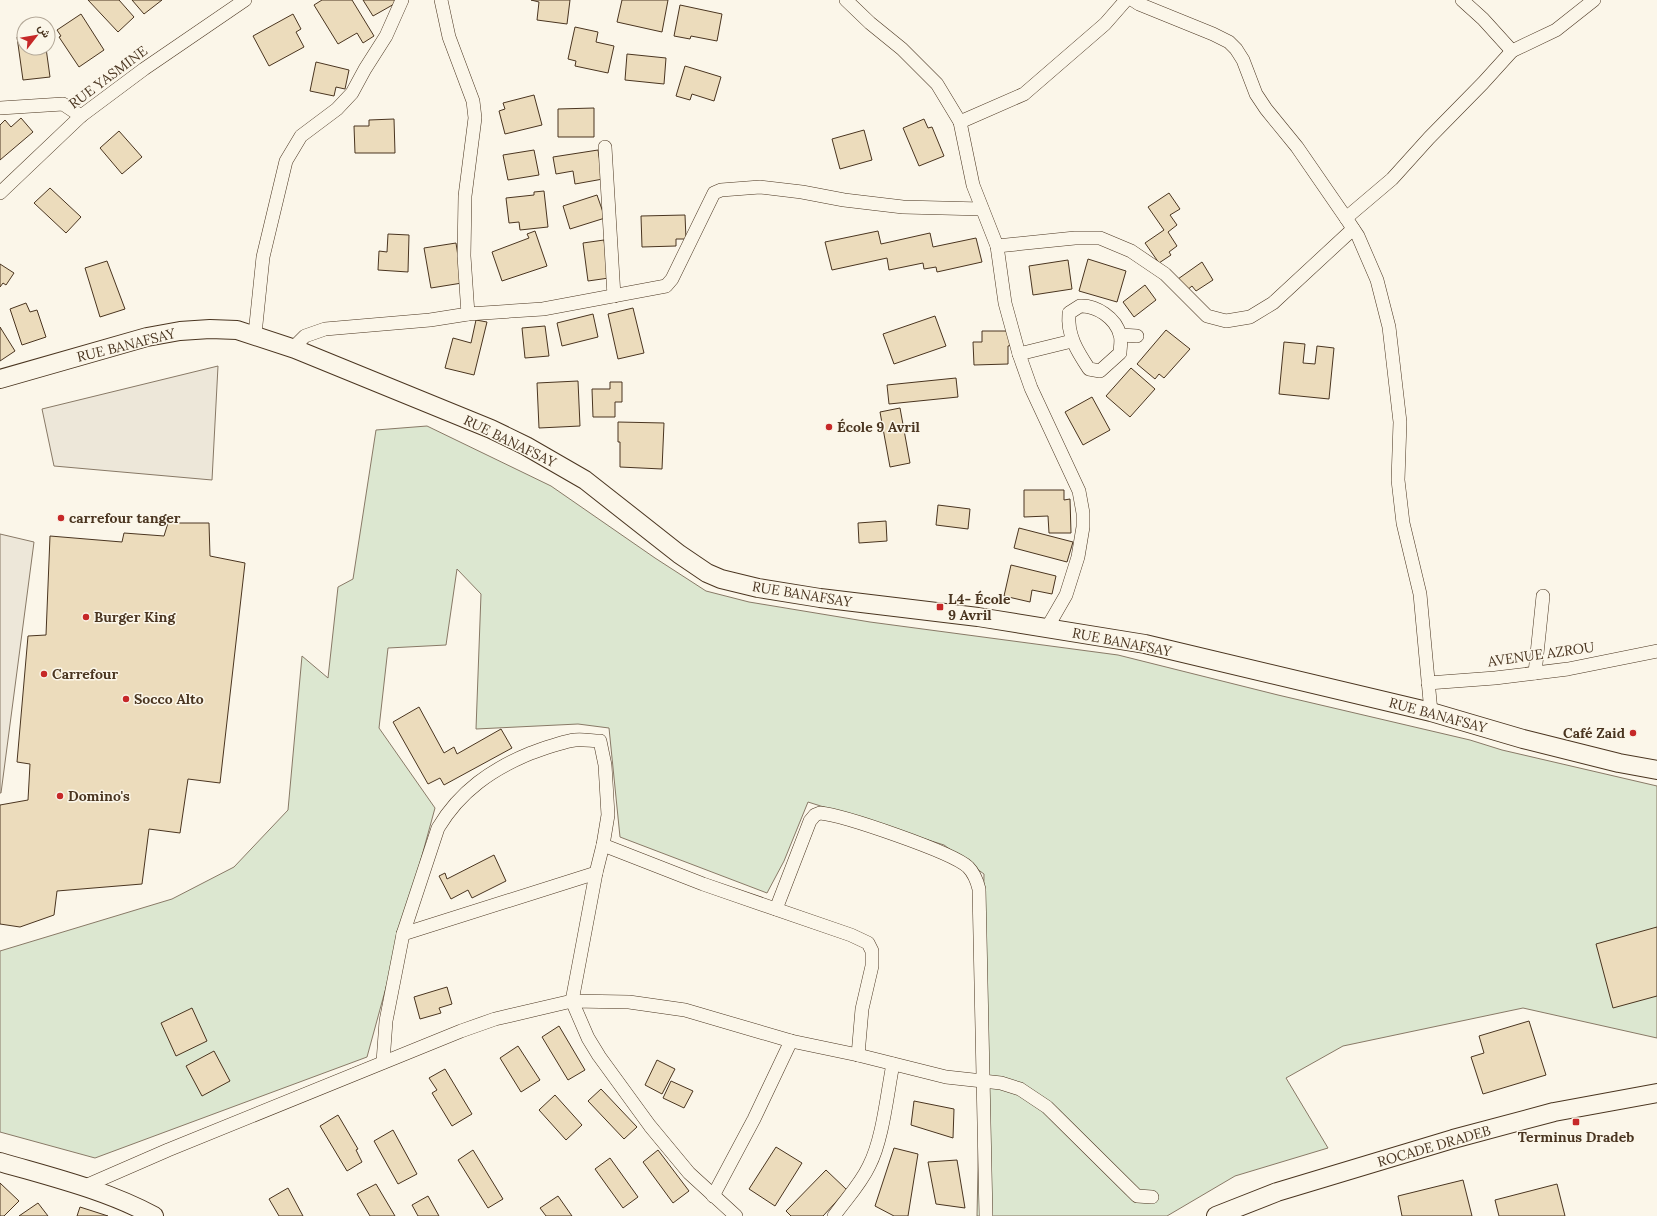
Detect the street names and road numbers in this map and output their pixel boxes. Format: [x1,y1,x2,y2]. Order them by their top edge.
street label: RUE YASMINE [65,41,151,112]
street label: RUE BANAFSAY [75,324,178,366]
street label: RUE BANAFSAY [461,411,560,472]
street label: RUE BANAFSAY [751,577,854,611]
street label: RUE BANAFSAY [1071,624,1174,661]
street label: AVENUE AZROU [1486,638,1596,671]
street label: RUE BANAFSAY [1387,693,1490,737]
street label: ROCADE DRADEB [1375,1121,1493,1171]

